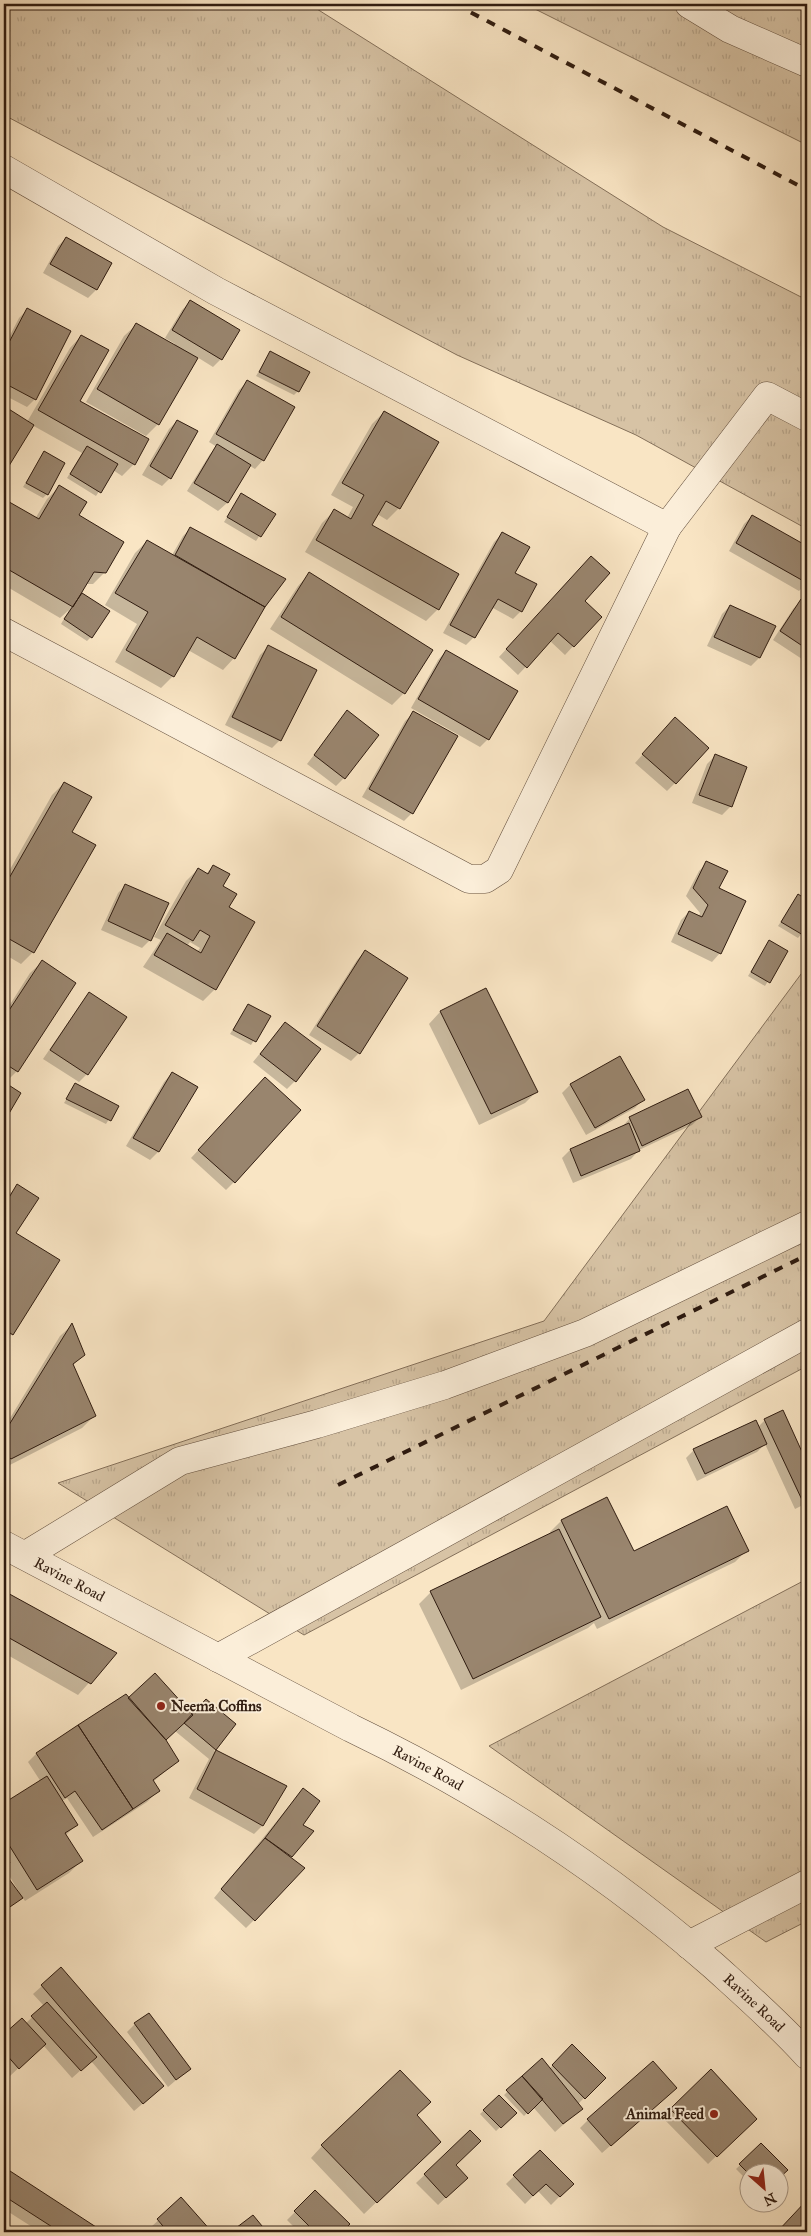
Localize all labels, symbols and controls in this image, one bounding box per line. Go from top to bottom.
street label: Ravine Road [31,1553,108,1606]
place label: Neema Coffins [171,1697,262,1715]
marker: Neema Coffins [155,1700,167,1712]
street label: Ravine Road [390,1741,467,1795]
street label: Ravine Road [719,1970,789,2036]
place label: Animal Feed [625,2105,704,2123]
marker: Animal Feed [708,2108,720,2120]
north arrow [738,2164,788,2214]
text: N [760,2189,779,2209]

